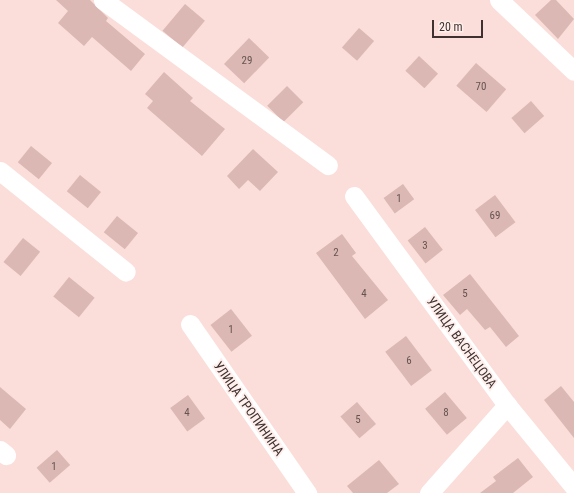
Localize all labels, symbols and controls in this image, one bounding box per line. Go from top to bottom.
scale bar [434,12,485,38]
text: 20 m [439,20,463,34]
house number: 29 [242,54,252,68]
house number: 70 [476,80,486,94]
house number: 1 [396,192,402,206]
house number: 69 [490,209,500,223]
house number: 3 [422,239,428,253]
house number: 2 [333,246,339,260]
house number: 4 [361,287,367,301]
house number: 5 [462,287,468,301]
street label: УЛИЦА ВАСНЕЦОВА [423,294,499,392]
house number: 1 [228,323,234,337]
house number: 6 [406,354,412,368]
street label: УЛИЦА ТРОПИНИНА [210,359,286,459]
house number: 4 [184,406,190,420]
house number: 8 [443,406,449,420]
house number: 5 [355,413,361,427]
house number: 1 [51,460,57,474]

